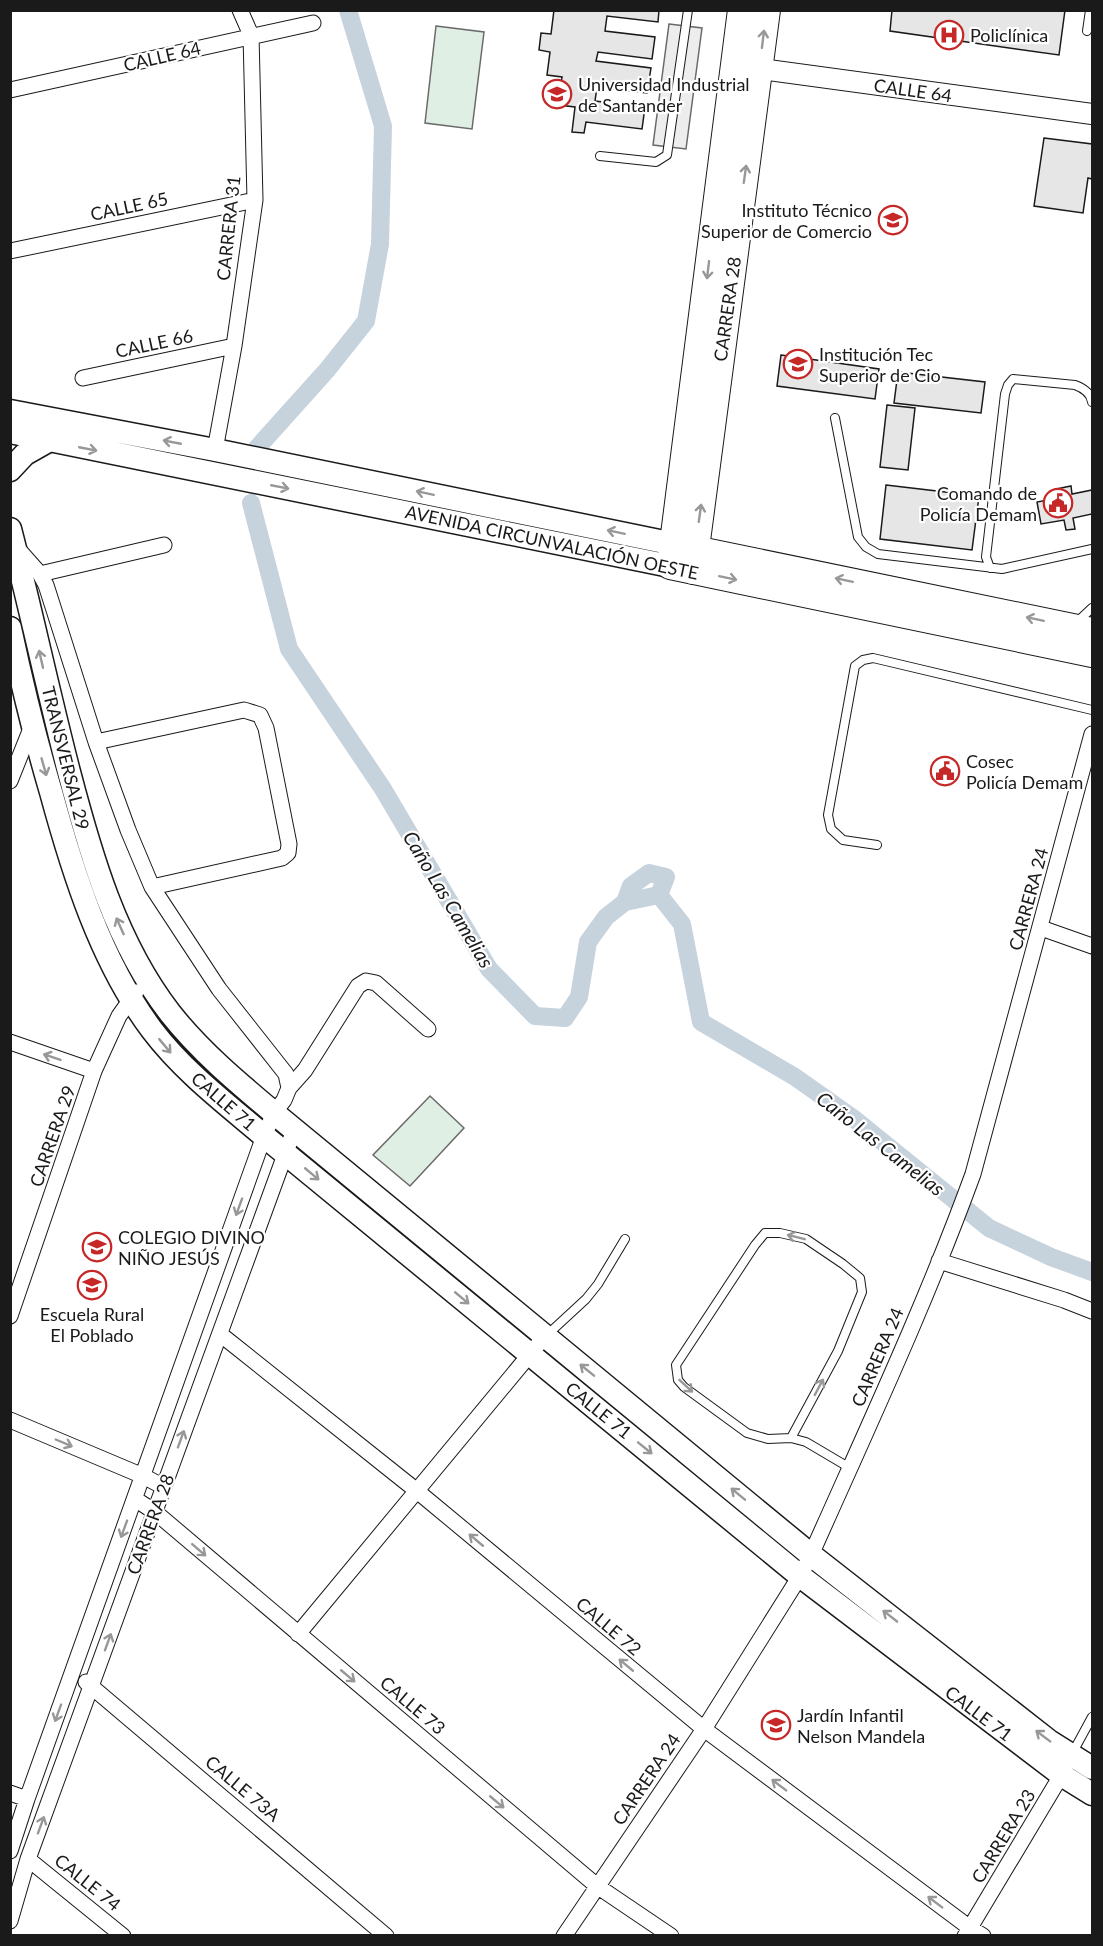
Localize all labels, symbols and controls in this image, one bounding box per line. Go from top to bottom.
hospital icon: Policlínica [933,19,965,51]
place label: Policlínica [970,24,1048,46]
one-way arrow [758,30,769,50]
street label: CALLE 64 [121,36,203,76]
place label: Universidad Industrial de Santander [578,73,750,116]
street label: CALLE 64 [873,74,953,106]
school or university icon: Universidad Industrial de Santander [541,78,573,110]
one-way arrow [740,165,751,184]
street label: CARRERA 31 [212,174,244,282]
street label: CALLE 65 [88,187,170,225]
place label: Instituto Técnico Superior de Comercio [701,199,872,242]
school or university icon: Instituto Técnico Superior de Comercio [877,204,909,236]
street label: CARRERA 28 [709,255,745,363]
one-way arrow [702,260,713,280]
street label: CALLE 66 [113,324,195,362]
place label: Institución Tec Superior de Cio [819,343,941,386]
school or university icon: Institución Tec Superior de Cio [782,348,814,380]
one-way arrow [163,436,183,447]
one-way arrow [78,444,98,455]
one-way arrow [269,482,289,493]
place label: Comando de Policía Demam [920,482,1037,525]
one-way arrow [416,487,436,498]
public building icon: Comando de Policía Demam [1042,487,1074,519]
street label: AVENIDA CIRCUNVALACIÓN OESTE [403,500,701,584]
one-way arrow [694,503,705,523]
one-way arrow [607,526,626,538]
one-way arrow [717,573,737,584]
one-way arrow [835,574,855,585]
one-way arrow [1026,613,1045,624]
one-way arrow [35,650,47,669]
street label: TRANSVERSAL 29 [38,684,94,832]
place label: Cosec Policía Demam [966,750,1083,793]
public building icon: Cosec Policía Demam [929,755,961,787]
one-way arrow [38,757,50,776]
water label: Caño Las Camelias [399,826,499,972]
street label: CARRERA 24 [1004,845,1052,953]
one-way arrow [114,918,126,936]
one-way arrow [158,1037,171,1053]
one-way arrow [44,1050,62,1061]
street label: CALLE 71 [187,1067,261,1135]
street label: CARRERA 29 [24,1083,80,1189]
water label: Caño Las Camelias [812,1086,950,1200]
one-way arrow [304,1167,320,1180]
one-way arrow [232,1197,243,1216]
place label: COLEGIO DIVINO NIÑO JESÚS [118,1226,265,1269]
one-way arrow [787,1230,806,1242]
school or university icon: COLEGIO DIVINO NIÑO JESÚS [81,1231,113,1263]
school or university icon: Escuela Rural El Poblado [76,1269,108,1301]
one-way arrow [454,1291,469,1305]
place label: Escuela Rural El Poblado [40,1303,144,1346]
street label: CARRERA 24 [846,1304,908,1410]
one-way arrow [579,1364,595,1377]
street label: CALLE 71 [562,1377,636,1443]
one-way arrow [814,1378,825,1396]
one-way arrow [678,1379,693,1393]
one-way arrow [177,1430,188,1449]
one-way arrow [55,1438,73,1449]
one-way arrow [637,1442,653,1455]
street label: CARRERA 28 [122,1471,178,1577]
one-way arrow [730,1488,746,1501]
one-way arrow [117,1520,128,1538]
one-way arrow [468,1534,484,1547]
one-way arrow [191,1543,206,1557]
street label: CALLE 72 [572,1592,646,1660]
one-way arrow [882,1610,898,1623]
one-way arrow [103,1633,114,1652]
one-way arrow [618,1658,634,1671]
one-way arrow [340,1670,356,1683]
street label: CALLE 73 [376,1671,450,1739]
street label: CALLE 71 [941,1681,1017,1745]
one-way arrow [51,1703,62,1722]
place label: Jardín Infantil Nelson Mandela [797,1704,925,1747]
school or university icon: Jardín Infantil Nelson Mandela [760,1709,792,1741]
street label: CARRERA 24 [607,1729,685,1829]
one-way arrow [1036,1730,1052,1742]
street label: CALLE 73A [201,1750,285,1826]
one-way arrow [771,1779,787,1791]
street label: CARRERA 23 [966,1785,1040,1887]
one-way arrow [489,1795,504,1809]
one-way arrow [36,1816,47,1835]
street label: CALLE 74 [51,1849,125,1915]
one-way arrow [928,1896,944,1908]

